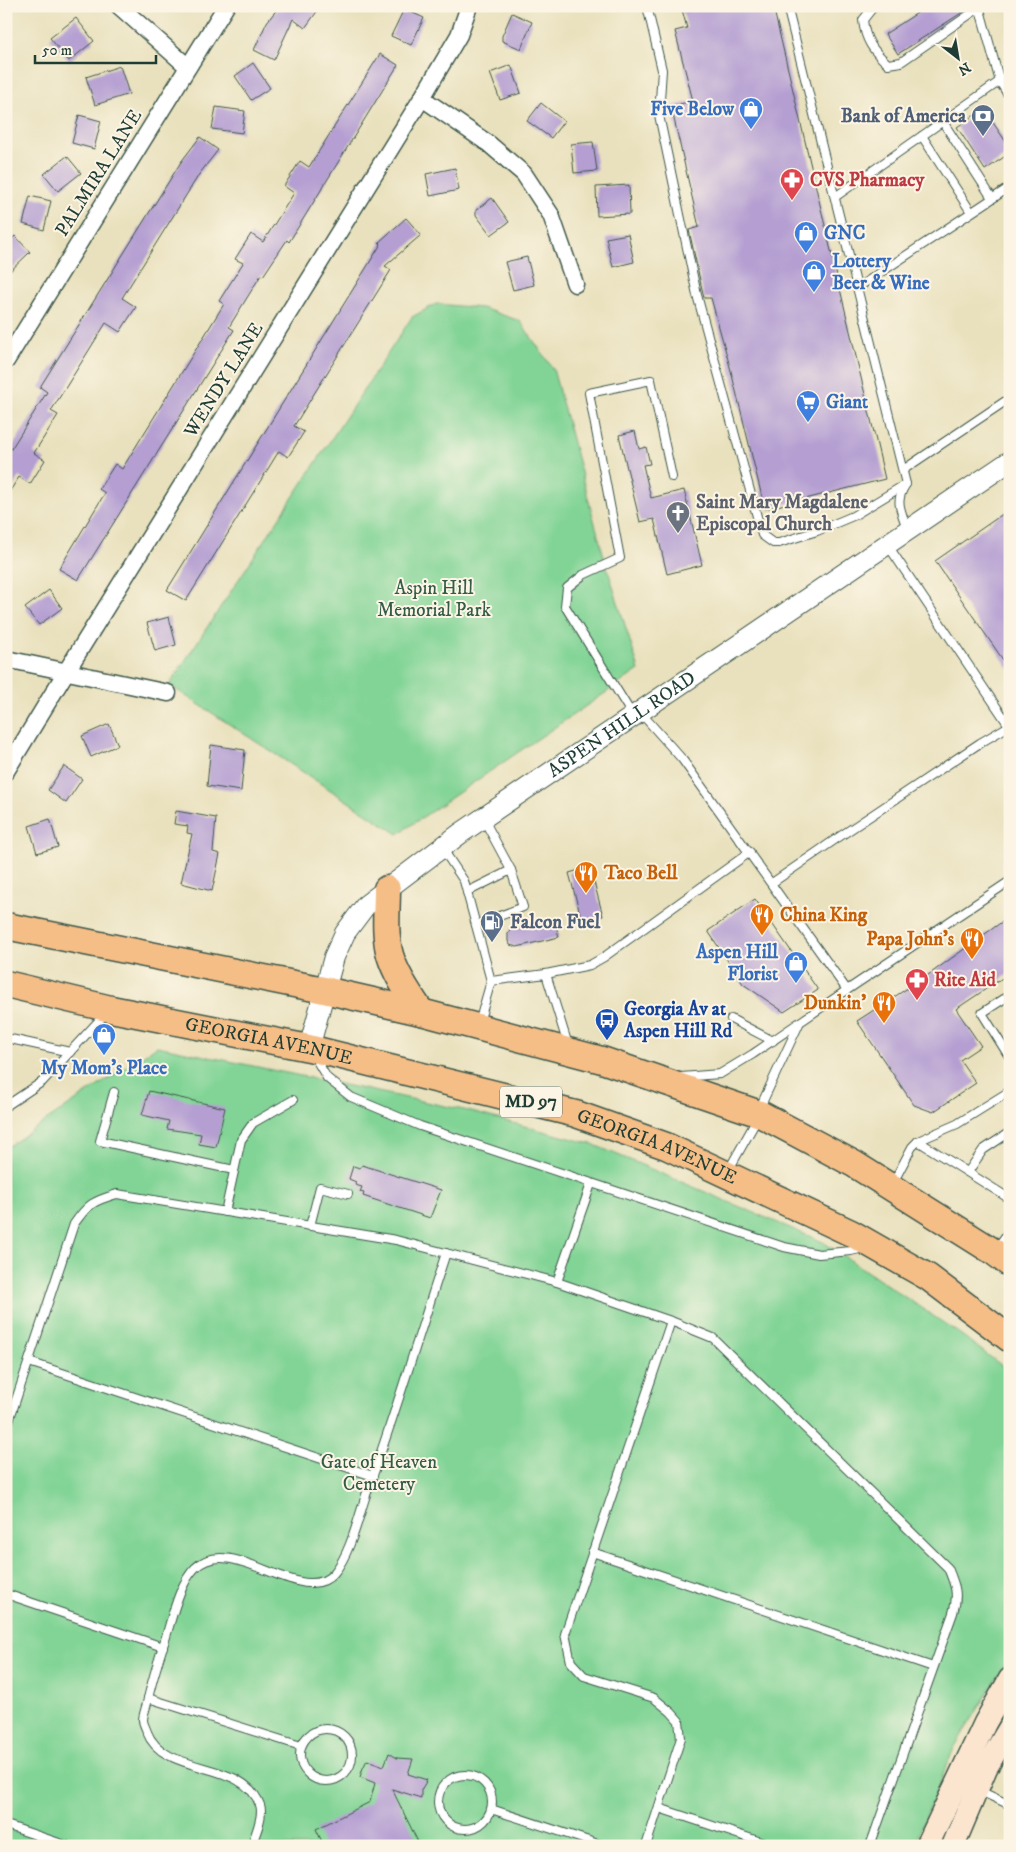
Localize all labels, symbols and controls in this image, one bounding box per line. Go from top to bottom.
scale bar [35,32,156,64]
north arrow [934,32,984,82]
text: 50 m [42,41,72,60]
text: N [954,58,974,79]
shop icon: Five Below [738,96,764,130]
place label: Five Below [650,98,735,121]
bank icon: Bank of America [970,103,996,137]
street label: PALMIRA LANE [51,105,147,241]
place label: Bank of America [841,105,967,128]
pharmacy icon: CVS Pharmacy [779,167,805,201]
place label: CVS Pharmacy [810,169,925,192]
shop icon: GNC [793,220,819,254]
place label: GNC [824,222,865,245]
place label: Lottery Beer & Wine [832,250,930,295]
shop icon: Lottery Beer & Wine [801,259,827,293]
street label: WENDY LANE [179,318,269,443]
supermarket icon: Giant [795,389,821,423]
place label: Giant [826,391,869,414]
place label: Saint Mary Magdalene Episcopal Church [696,491,868,536]
church icon: Saint Mary Magdalene Episcopal Church [665,500,691,534]
park label: Aspin Hill Memorial Park [377,577,491,622]
street label: ASPEN HILL ROAD [543,666,700,782]
restaurant icon: Taco Bell [573,860,599,894]
place label: Taco Bell [603,862,678,885]
restaurant icon: China King [749,902,775,936]
place label: China King [780,904,868,927]
fuel station icon: Falcon Fuel [479,909,505,943]
place label: Falcon Fuel [510,911,600,934]
restaurant icon: Papa John's [959,926,985,960]
place label: Papa John's [866,928,955,951]
place label: Aspen Hill Florist [695,941,779,986]
shop icon: Aspen Hill Florist [783,950,809,984]
pharmacy icon: Rite Aid [904,967,930,1001]
place label: Rite Aid [934,969,996,992]
restaurant icon: Dunkin' [871,990,897,1024]
place label: Dunkin' [804,992,866,1015]
place label: Georgia Av at Aspen Hill Rd [623,998,733,1043]
bus stop icon: Georgia Av at Aspen Hill Rd [594,1007,620,1041]
street label: GEORGIA AVENUE [183,1012,355,1070]
shop icon: My Mom's Place [91,1022,117,1056]
place label: My Mom's Place [41,1057,167,1080]
road number: MD 97 [500,1086,562,1118]
street label: GEORGIA AVENUE [574,1104,741,1189]
park label: Gate of Heaven Cemetery [321,1451,437,1496]

